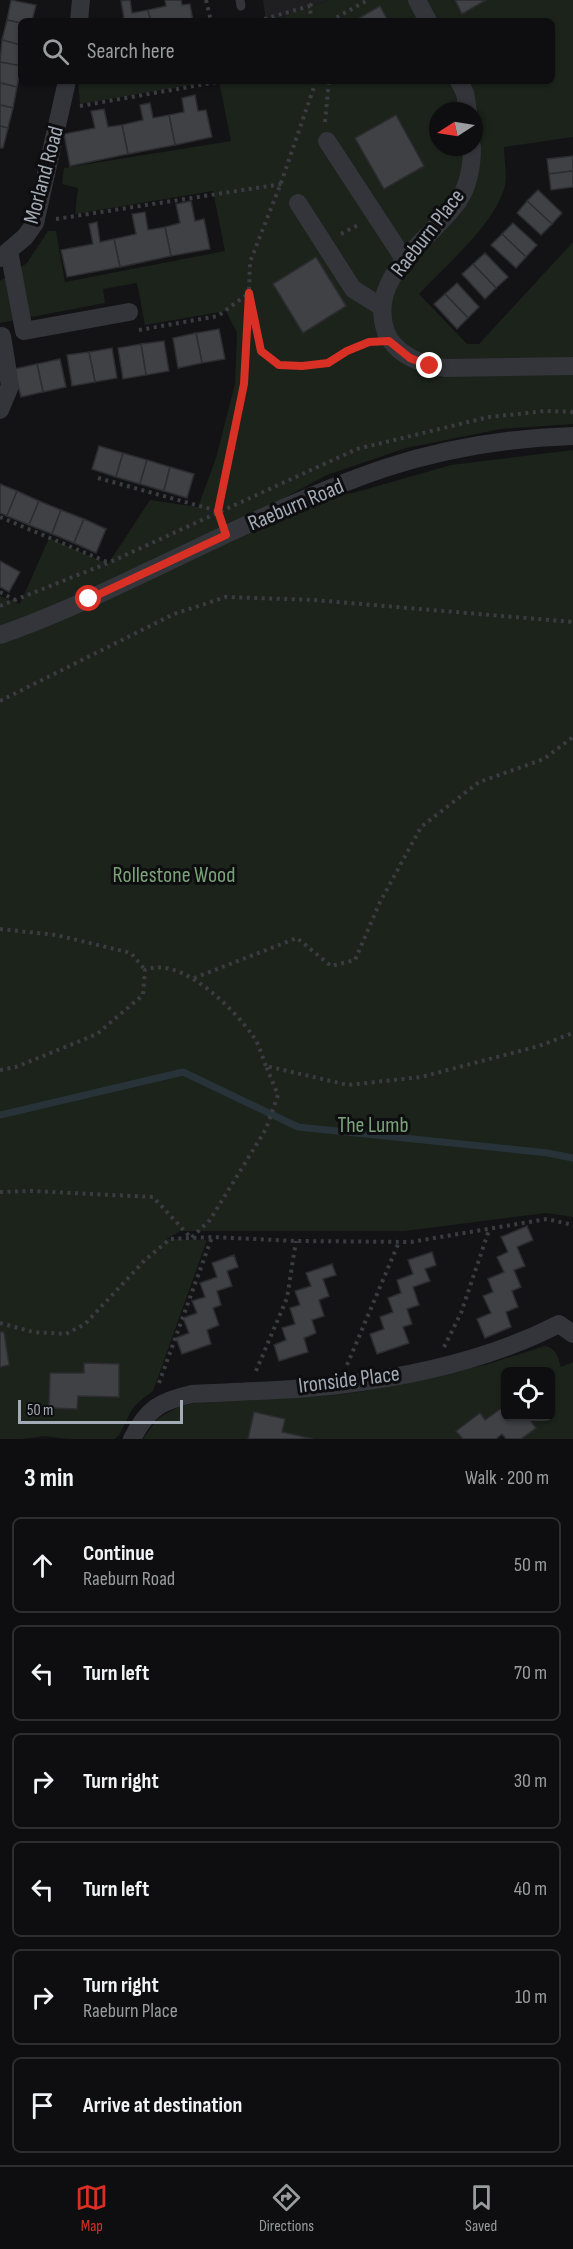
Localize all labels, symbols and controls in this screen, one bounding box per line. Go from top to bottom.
search box [18,18,555,84]
icon: search [39,35,72,68]
text: Search here [87,38,174,65]
north arrow [429,102,483,156]
street label: Morland Road [18,123,70,227]
street label: Raeburn Place [385,184,471,282]
route end [416,352,442,378]
street label: Raeburn Road [244,473,348,537]
route start [75,585,101,611]
park label: Rollestone Wood [113,862,235,889]
park label: The Lumb [337,1112,409,1139]
street label: Ironside Place [297,1360,401,1400]
map controls [501,1367,555,1421]
button: locate [501,1367,555,1421]
scale bar [18,1397,183,1424]
text: 50 m [27,1401,53,1420]
text: 3 min [24,1463,74,1494]
text: Walk · 200 m [465,1466,549,1490]
text: Continue [83,1540,154,1567]
icon: ahead [26,1549,59,1582]
text: 50 m [514,1553,547,1577]
text: Raeburn Road [83,1567,175,1591]
icon: left [26,1657,59,1690]
text: Turn left [83,1660,149,1687]
text: 70 m [514,1661,547,1685]
icon: right [26,1765,59,1798]
text: Turn right [83,1768,159,1795]
text: 30 m [514,1769,547,1793]
icon: left [26,1873,59,1906]
text: Turn left [83,1876,149,1903]
text: 40 m [514,1877,547,1901]
text: Turn right [83,1972,159,1999]
icon: right [26,1981,59,2014]
text: 10 m [515,1985,547,2009]
text: Raeburn Place [83,1999,178,2023]
icon: arrive [26,2089,59,2122]
text: Arrive at destination [83,2092,242,2119]
tab: Map [75,2181,108,2236]
tab: Directions [259,2181,314,2236]
tab: Saved [465,2181,498,2236]

